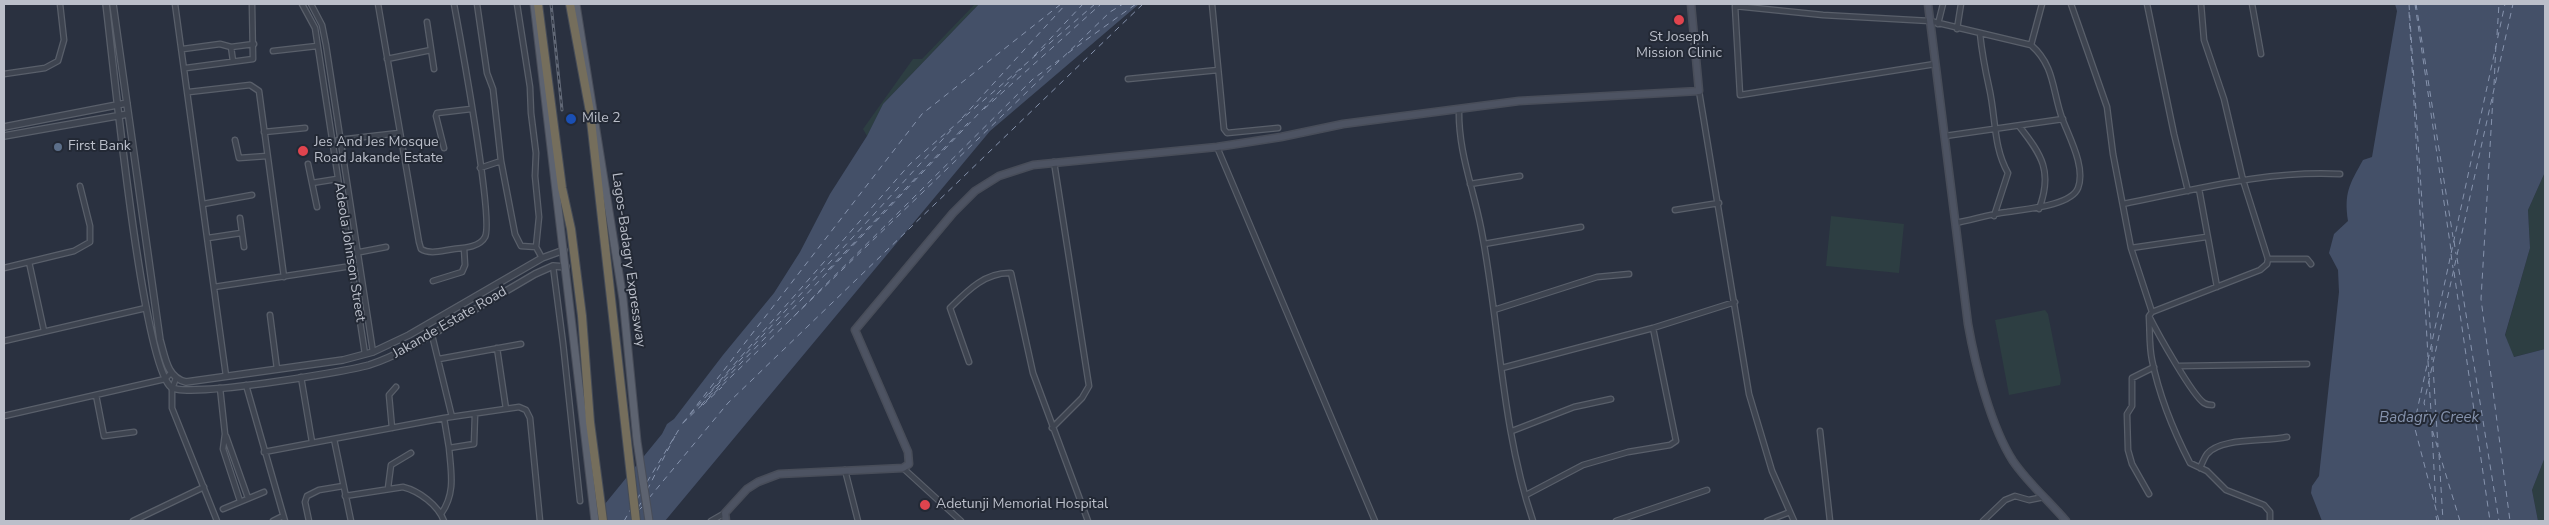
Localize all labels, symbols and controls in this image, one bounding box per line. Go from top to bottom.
marker: St Joseph Mission Clinic [1672,13,1686,27]
place label: St Joseph Mission Clinic [1636,30,1722,62]
place label: Mile 2 [582,111,621,127]
marker: Mile 2 [564,112,578,126]
place label: Jes And Jes Mosque Road Jakande Estate [314,135,443,168]
place label: First Bank [68,139,131,155]
marker: First Bank [52,141,64,153]
marker: Jes And Jes Mosque Road Jakande Estate [296,144,310,158]
street label: Lagos-Badagry Expressway [607,172,649,348]
street label: Adeola Johnson Street [330,181,368,323]
street label: Jakande Estate Road [390,283,510,363]
water label: Badagry Creek [2379,409,2479,427]
place label: Adetunji Memorial Hospital [936,497,1108,513]
marker: Adetunji Memorial Hospital [918,498,932,512]

